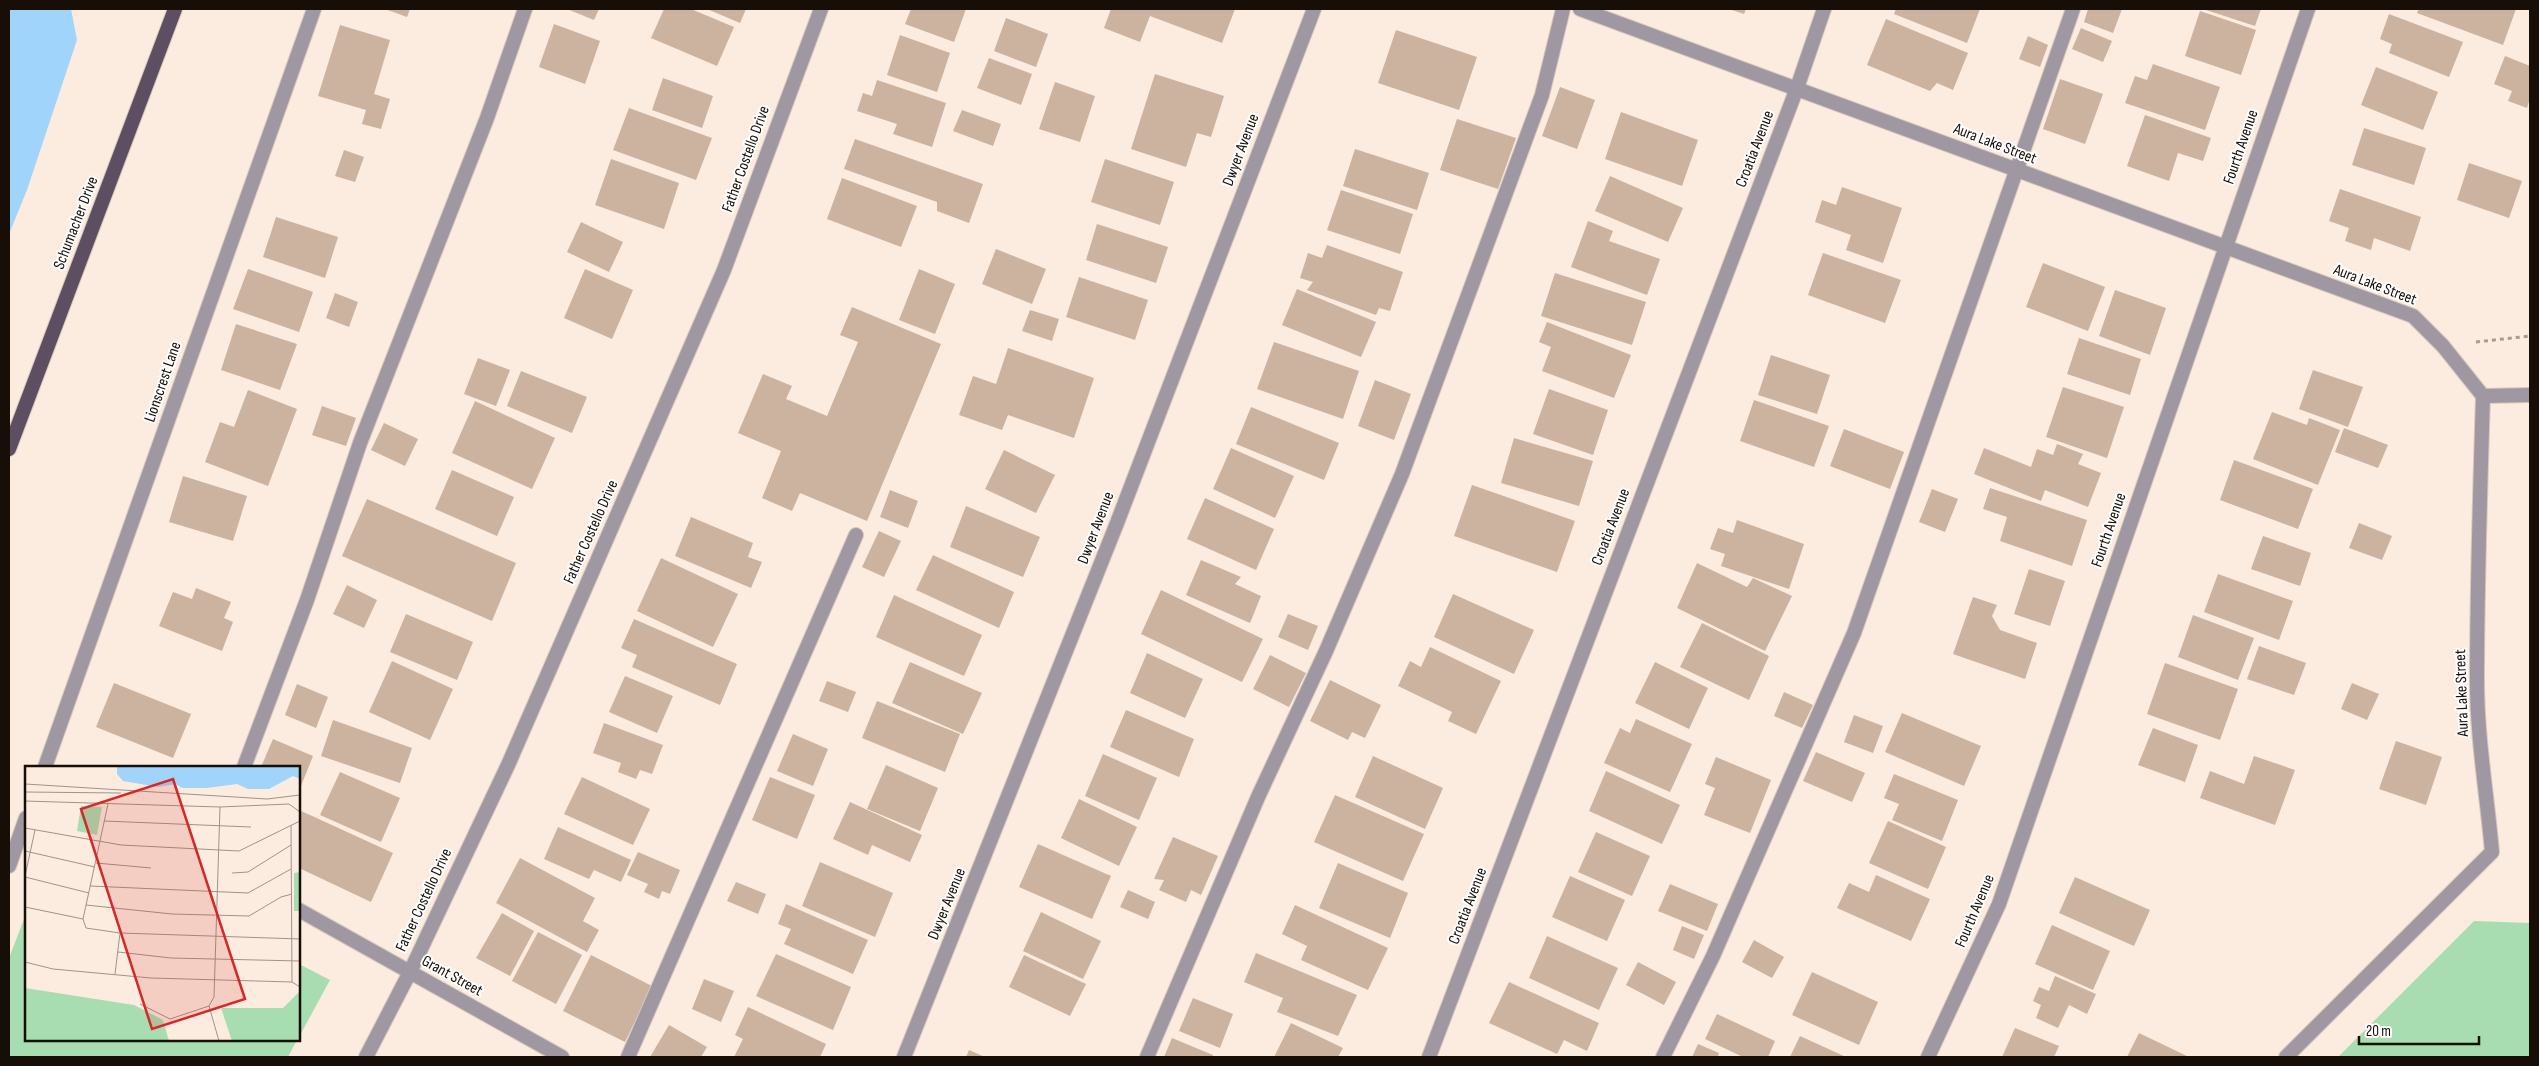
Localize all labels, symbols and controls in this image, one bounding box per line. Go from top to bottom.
street label: Father Costello Drive [718,103,774,215]
street label: Fourth Avenue [2219,107,2263,187]
street label: Croatia Avenue [1732,108,1778,190]
street label: Dwyer Avenue [1219,111,1263,189]
street label: Aura Lake Street [1950,119,2039,169]
street label: Schumacher Drive [50,174,102,272]
street label: Aura Lake Street [2330,260,2419,310]
street label: Lionscrest Lane [140,339,186,425]
street label: Father Costello Drive [560,477,622,587]
street label: Croatia Avenue [1588,486,1634,568]
street label: Dwyer Avenue [1074,489,1118,567]
street label: Fourth Avenue [2087,490,2131,570]
street label: Aura Lake Street [2451,649,2473,738]
inset map [25,766,300,1041]
street label: Father Costello Drive [392,845,456,955]
street label: Dwyer Avenue [924,865,970,943]
street label: Croatia Avenue [1445,865,1491,947]
street label: Fourth Avenue [1951,872,1999,950]
street label: Grant Street [418,952,486,1001]
scale bar [2359,1014,2479,1046]
text: 20 m [2366,1022,2391,1041]

